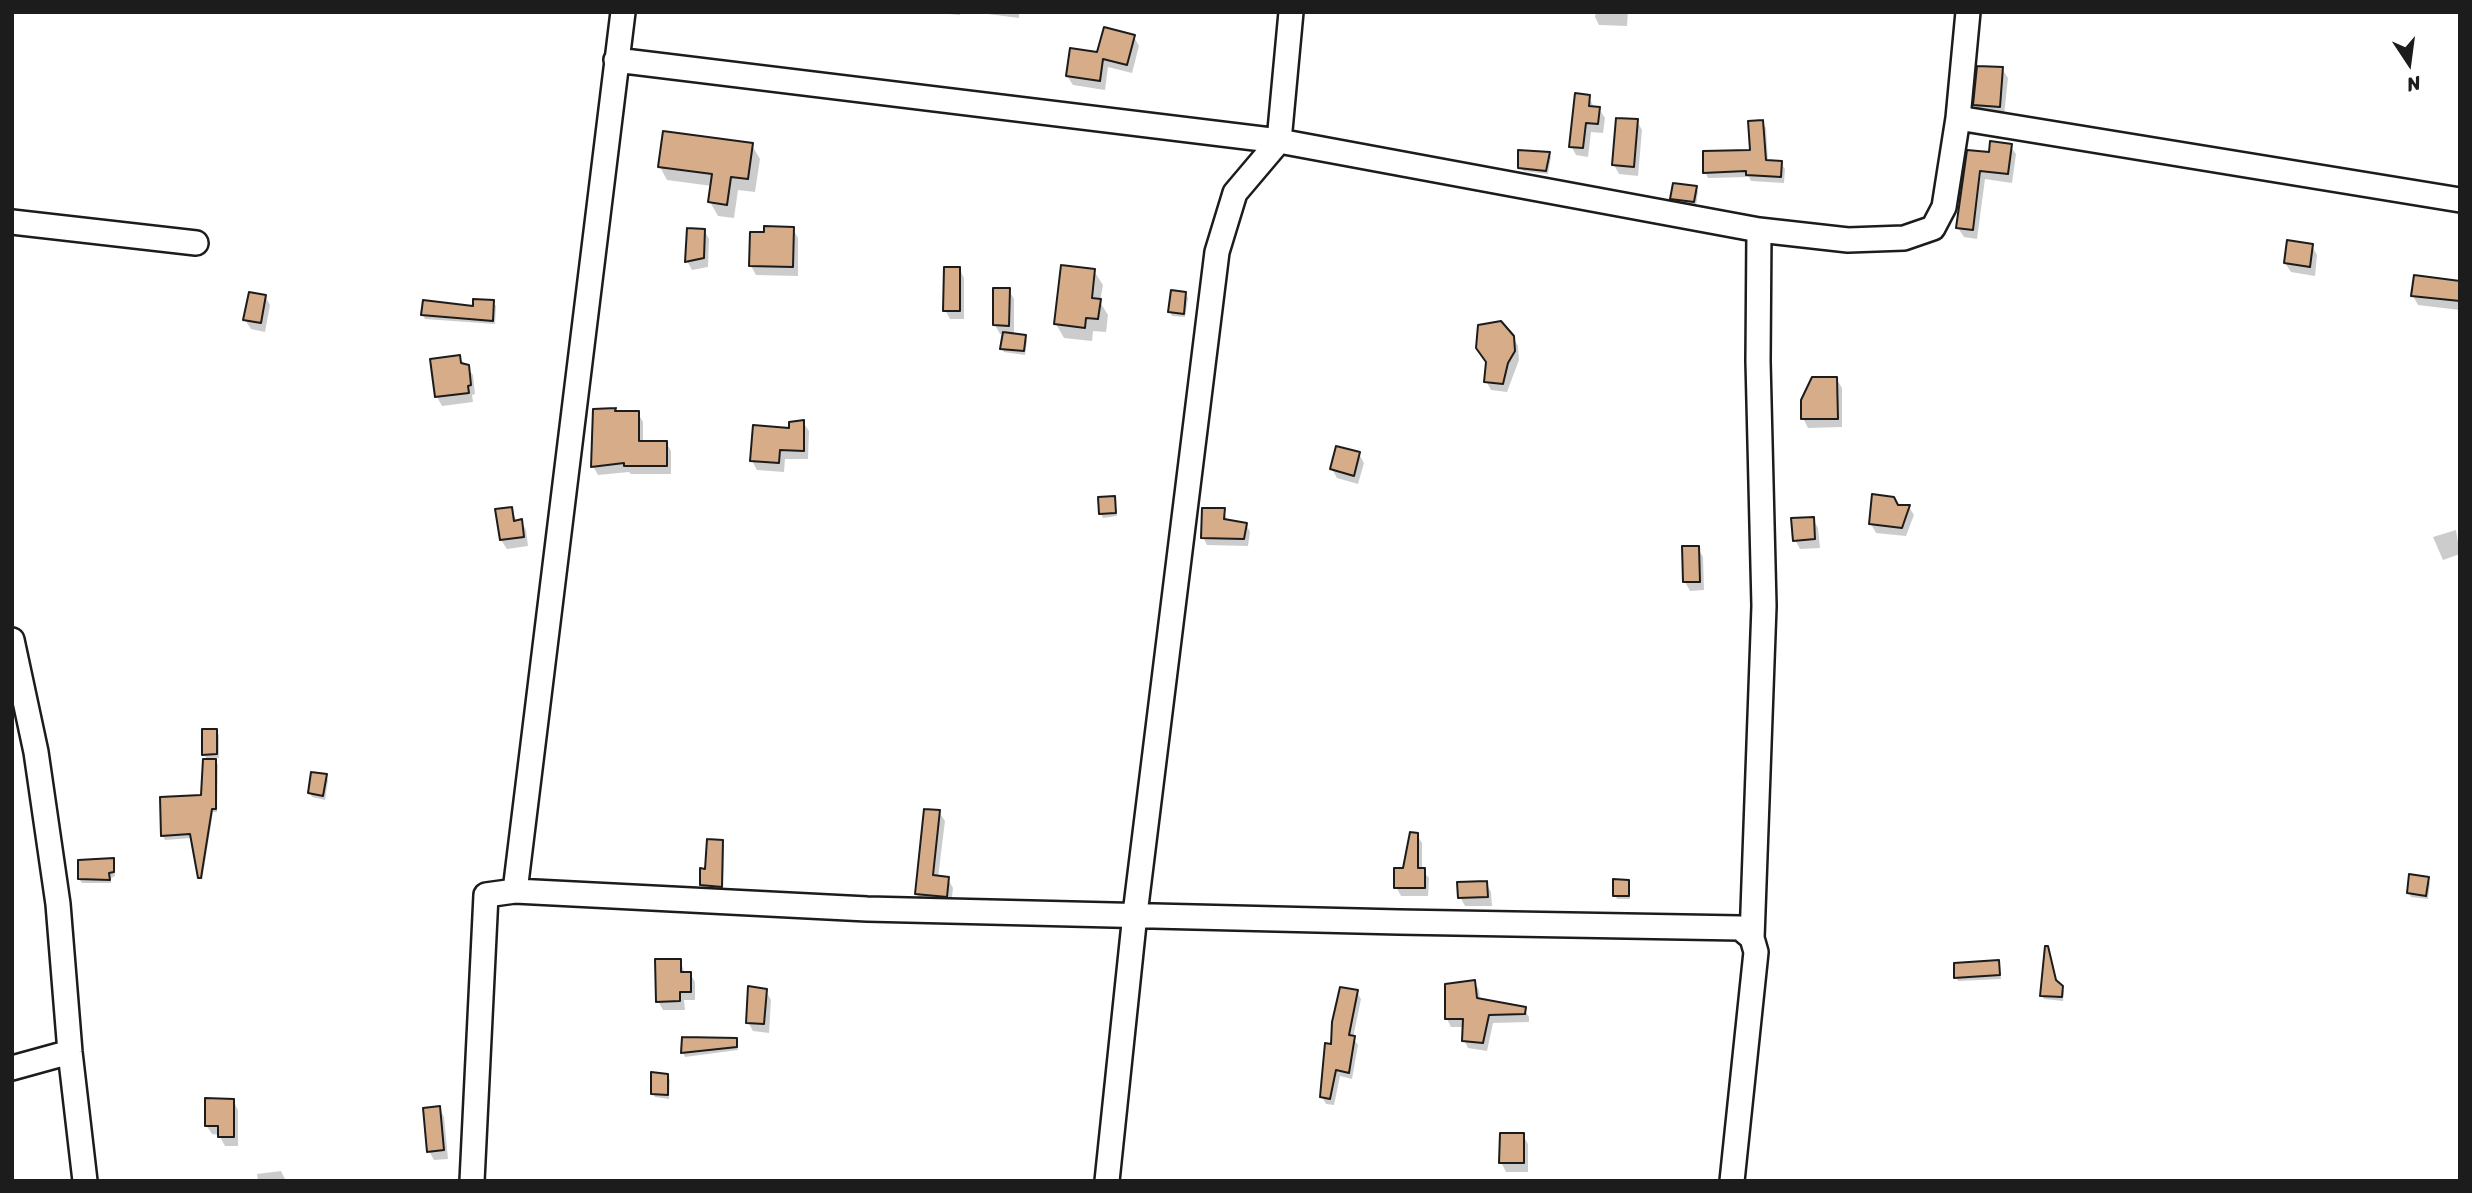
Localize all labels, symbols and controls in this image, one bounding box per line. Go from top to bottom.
north arrow [2374,28,2444,98]
text: N [2404,66,2424,102]

